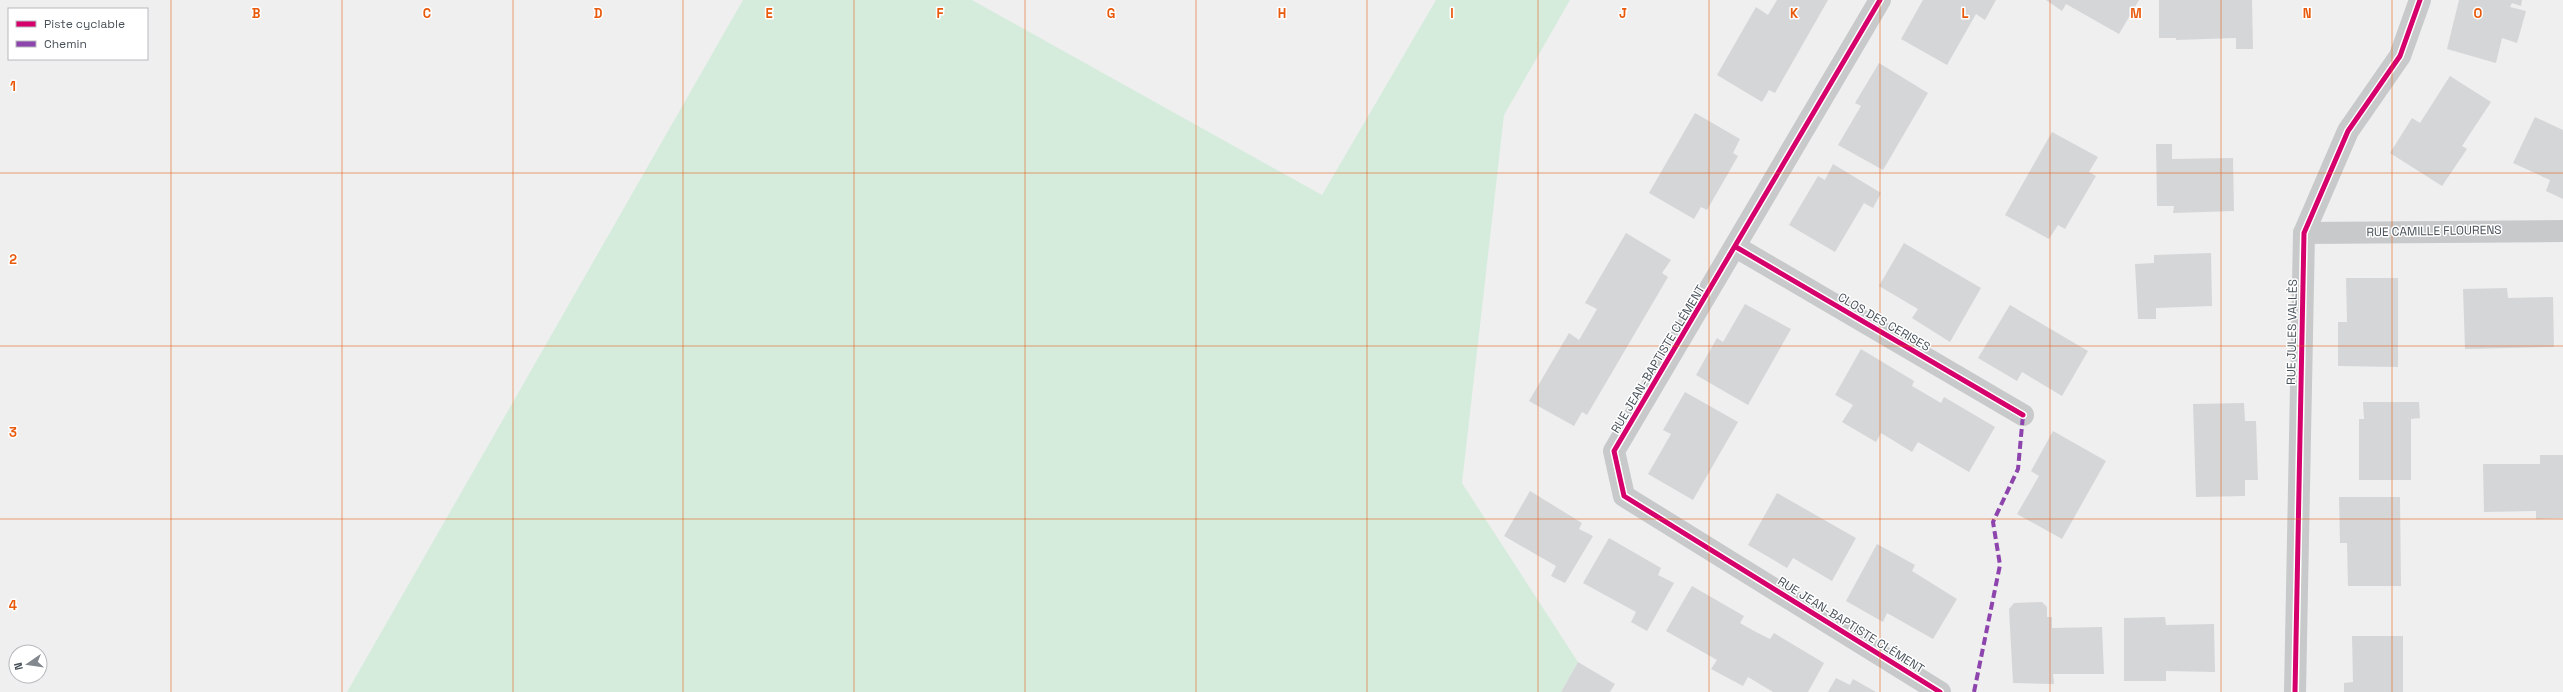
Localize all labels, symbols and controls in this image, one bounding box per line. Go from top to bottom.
text: B [252,5,261,22]
text: C [423,5,431,22]
text: D [594,5,603,22]
text: E [765,5,773,22]
text: F [937,5,944,22]
text: G [1107,5,1115,22]
text: H [1278,5,1286,22]
text: I [1450,5,1454,22]
text: J [1619,5,1627,22]
text: K [1790,5,1799,22]
text: L [1961,5,1969,22]
text: M [2130,5,2142,22]
text: N [2303,5,2311,22]
text: O [2474,5,2483,22]
legend [8,8,148,60]
text: Piste cyclable [44,16,125,32]
text: Chemin [44,36,87,52]
text: 1 [10,78,16,95]
street label: RUE CAMILLE FLOURENS [2366,222,2502,240]
text: 2 [9,251,17,268]
street label: RUE JULES VALLÈS [2283,279,2301,385]
street label: RUE JEAN-BAPTISTE CLÉMENT [1607,282,1709,436]
street label: CLOS DES CERISES [1835,289,1933,355]
text: 3 [9,424,17,441]
street label: RUE JEAN-BAPTISTE CLÉMENT [1775,573,1927,677]
text: 4 [9,597,17,614]
north arrow [8,644,48,684]
text: N [11,661,26,671]

